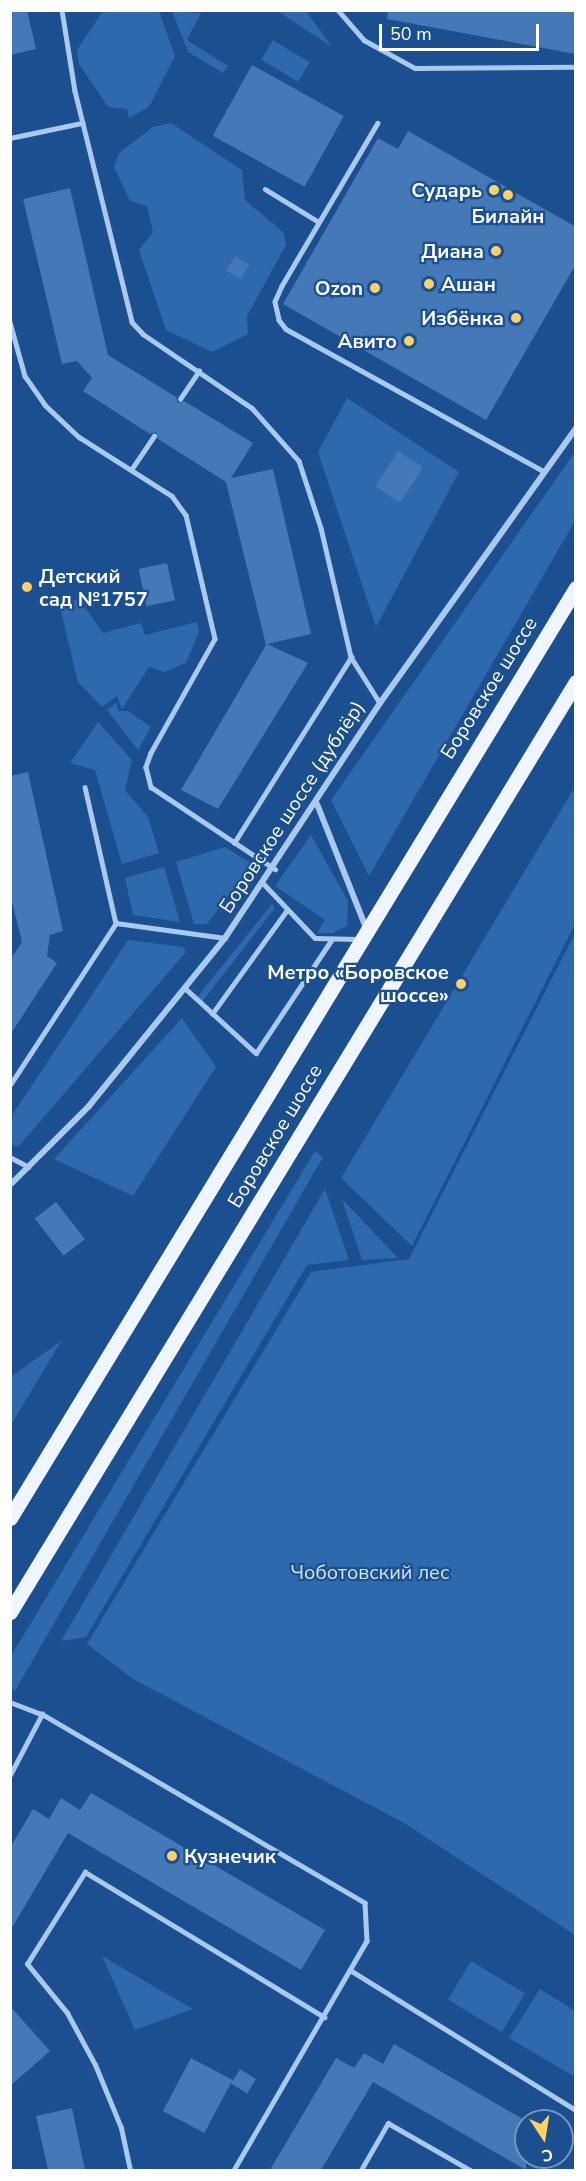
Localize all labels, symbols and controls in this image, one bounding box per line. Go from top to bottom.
scale bar [382,12,542,50]
text: 50 m [390,22,432,46]
place label: Сударь [411,178,482,202]
marker: Сударь [487,183,501,197]
marker: Билайн [501,188,515,202]
place label: Билайн [472,204,544,228]
place label: Диана [421,239,484,263]
marker: Диана [489,244,503,258]
place label: Ашан [441,272,496,296]
place label: Ozon [315,276,363,300]
marker: Ашан [422,277,436,291]
marker: Ozon [368,281,382,295]
place label: Избёнка [421,306,504,330]
marker: Избёнка [509,311,523,325]
place label: Авито [338,329,397,353]
marker: Авито [402,334,416,348]
place label: Детский сад №1757 [39,564,148,611]
marker: Детский сад №1757 [20,580,34,594]
street label: Боровское шоссе [436,613,542,763]
street label: Боровское шоссе (дублёр) [214,696,370,918]
place label: Метро «Боровское шоссе» [267,960,449,1007]
marker: Метро «Боровское шоссе» [454,977,468,991]
street label: Боровское шоссе [223,1060,327,1212]
park label: Чоботовский лес [291,1560,449,1584]
place label: Кузнечик [184,1844,276,1868]
marker: Кузнечик [165,1849,179,1863]
north arrow [514,2109,574,2169]
text: С [540,2143,555,2167]

